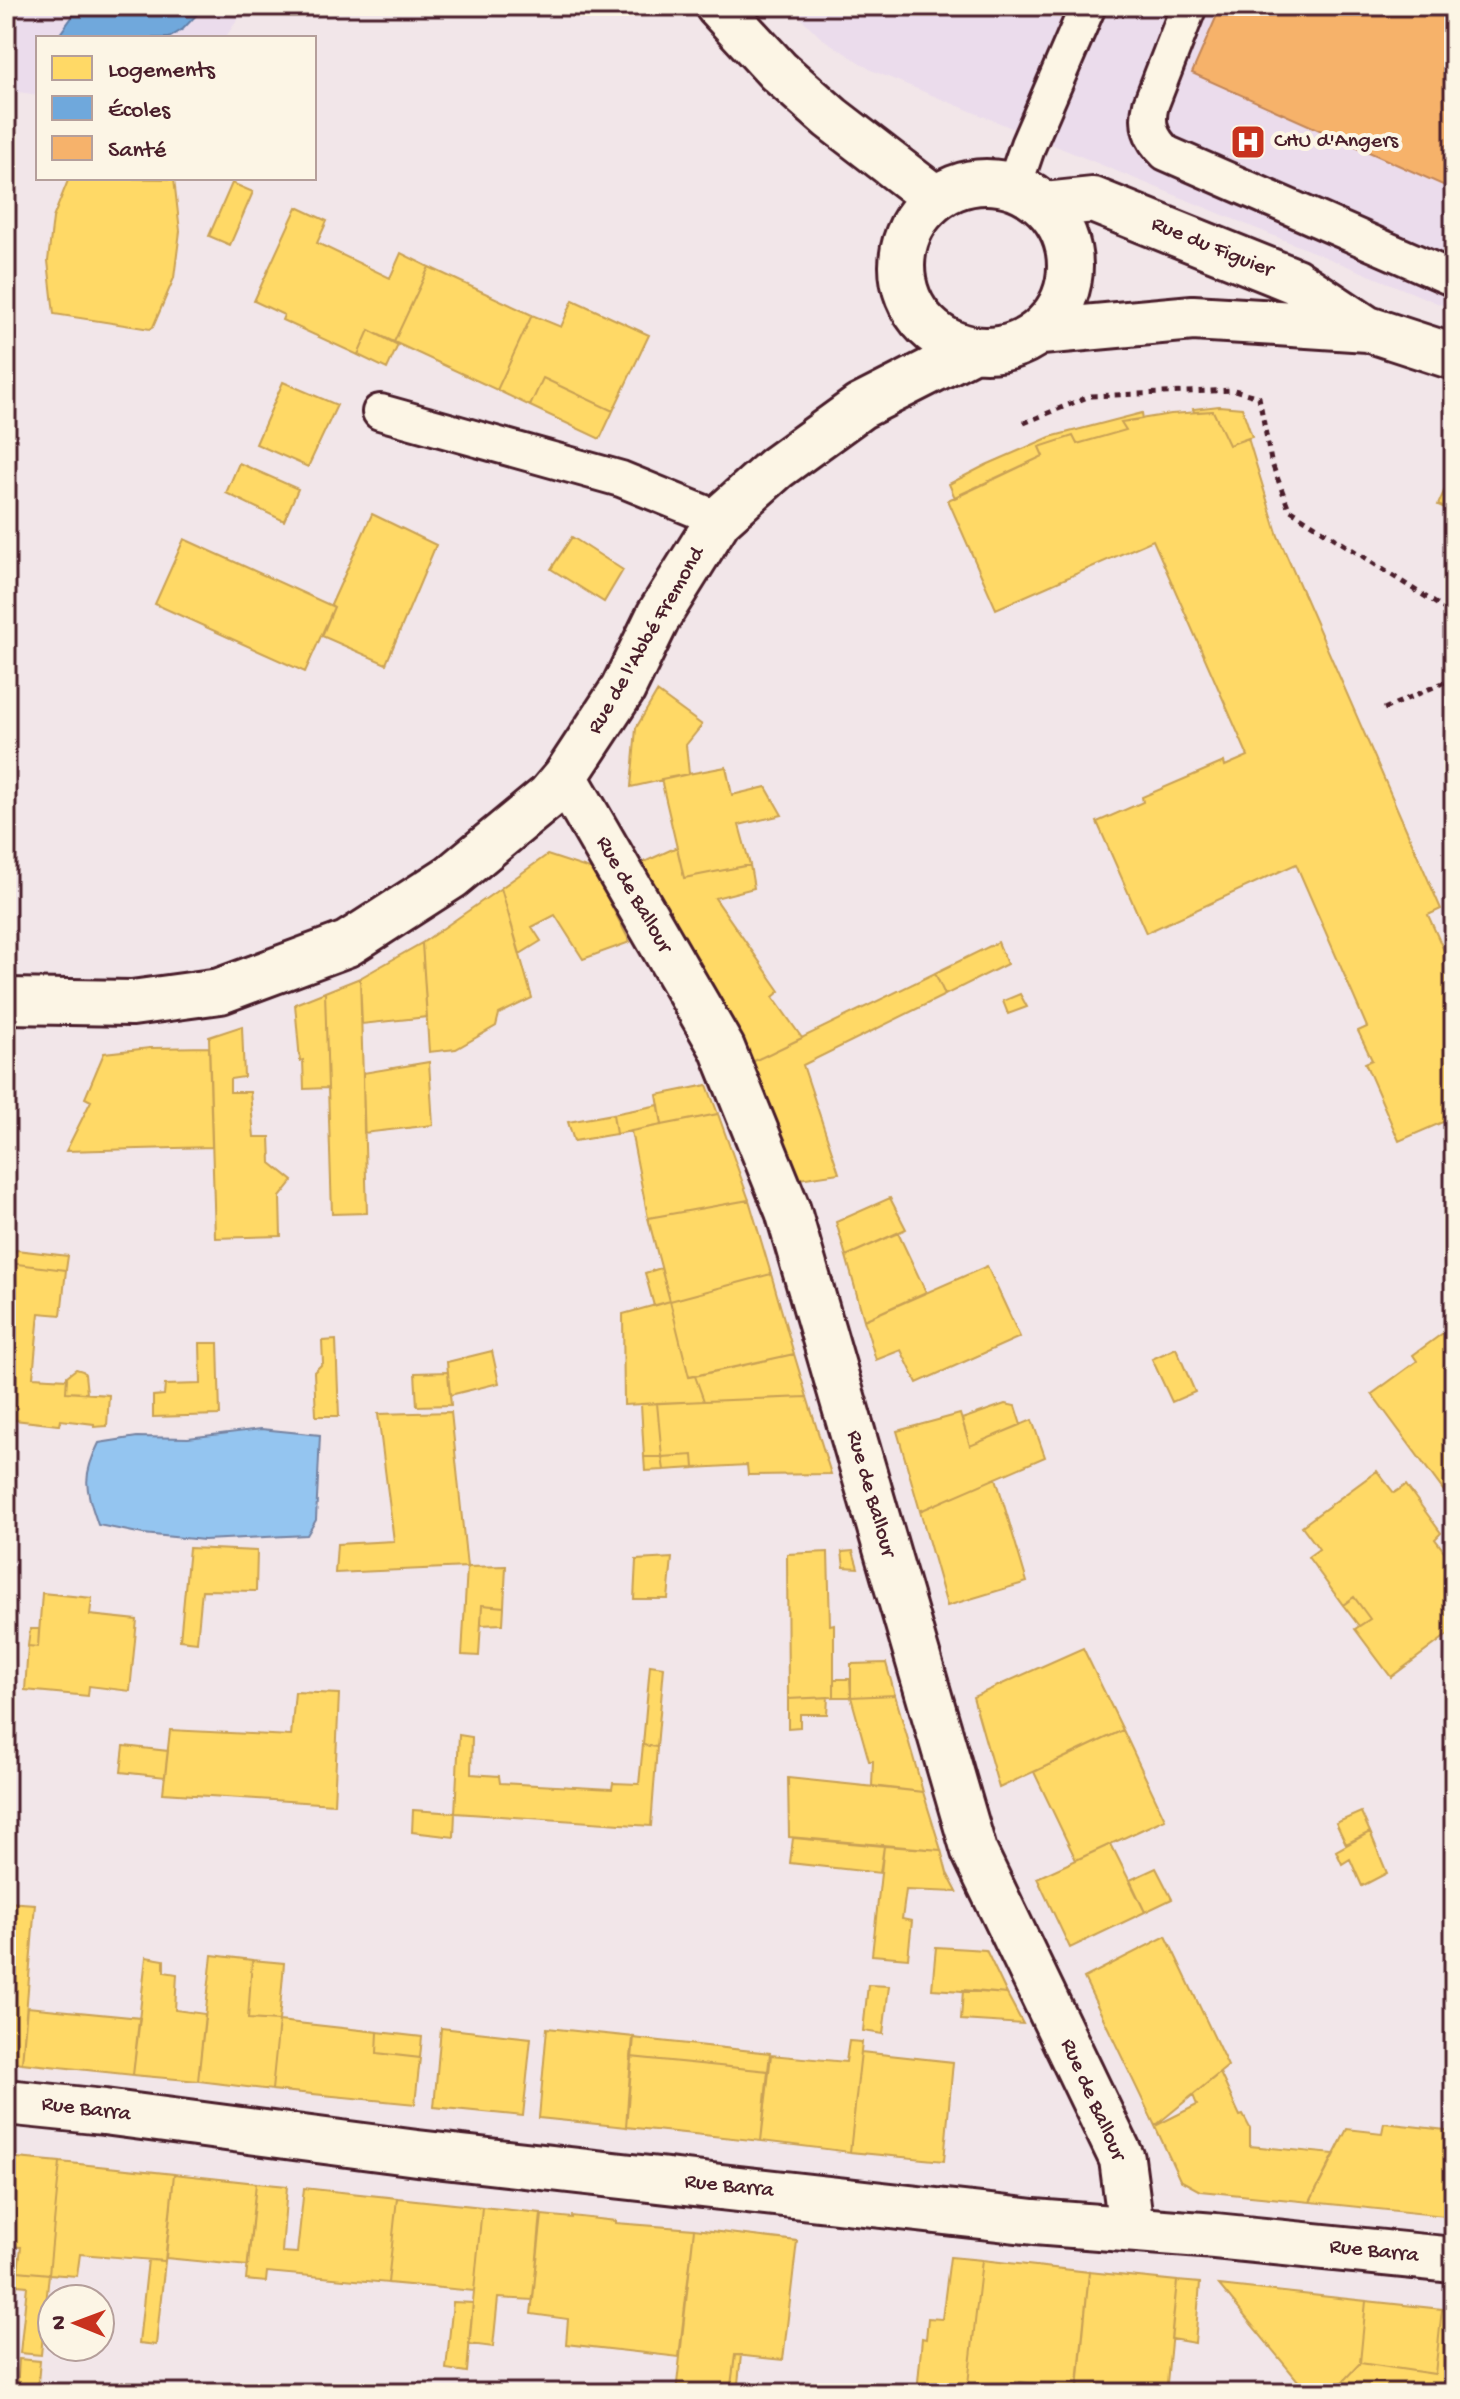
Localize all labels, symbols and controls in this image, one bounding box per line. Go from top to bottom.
legend [36,36,316,180]
text: Logements [108,57,216,86]
text: Écoles [108,97,171,126]
hospital icon: CHU d'Angers [1229,123,1267,161]
place label: CHU d'Angers [1274,129,1399,155]
text: Santé [108,137,167,166]
street label: Rue du Figuier [1147,212,1279,285]
street label: Rue de l'Abbé Fremond [583,541,712,739]
street label: Rue de Ballour [589,832,678,960]
street label: Rue de Ballour [840,1428,901,1562]
street label: Rue de Ballour [1054,2035,1131,2167]
street label: Rue Barra [40,2092,133,2128]
street label: Rue Barra [683,2169,776,2205]
street label: Rue Barra [1328,2234,1421,2270]
north arrow [36,2283,116,2363]
text: N [47,2315,73,2330]

